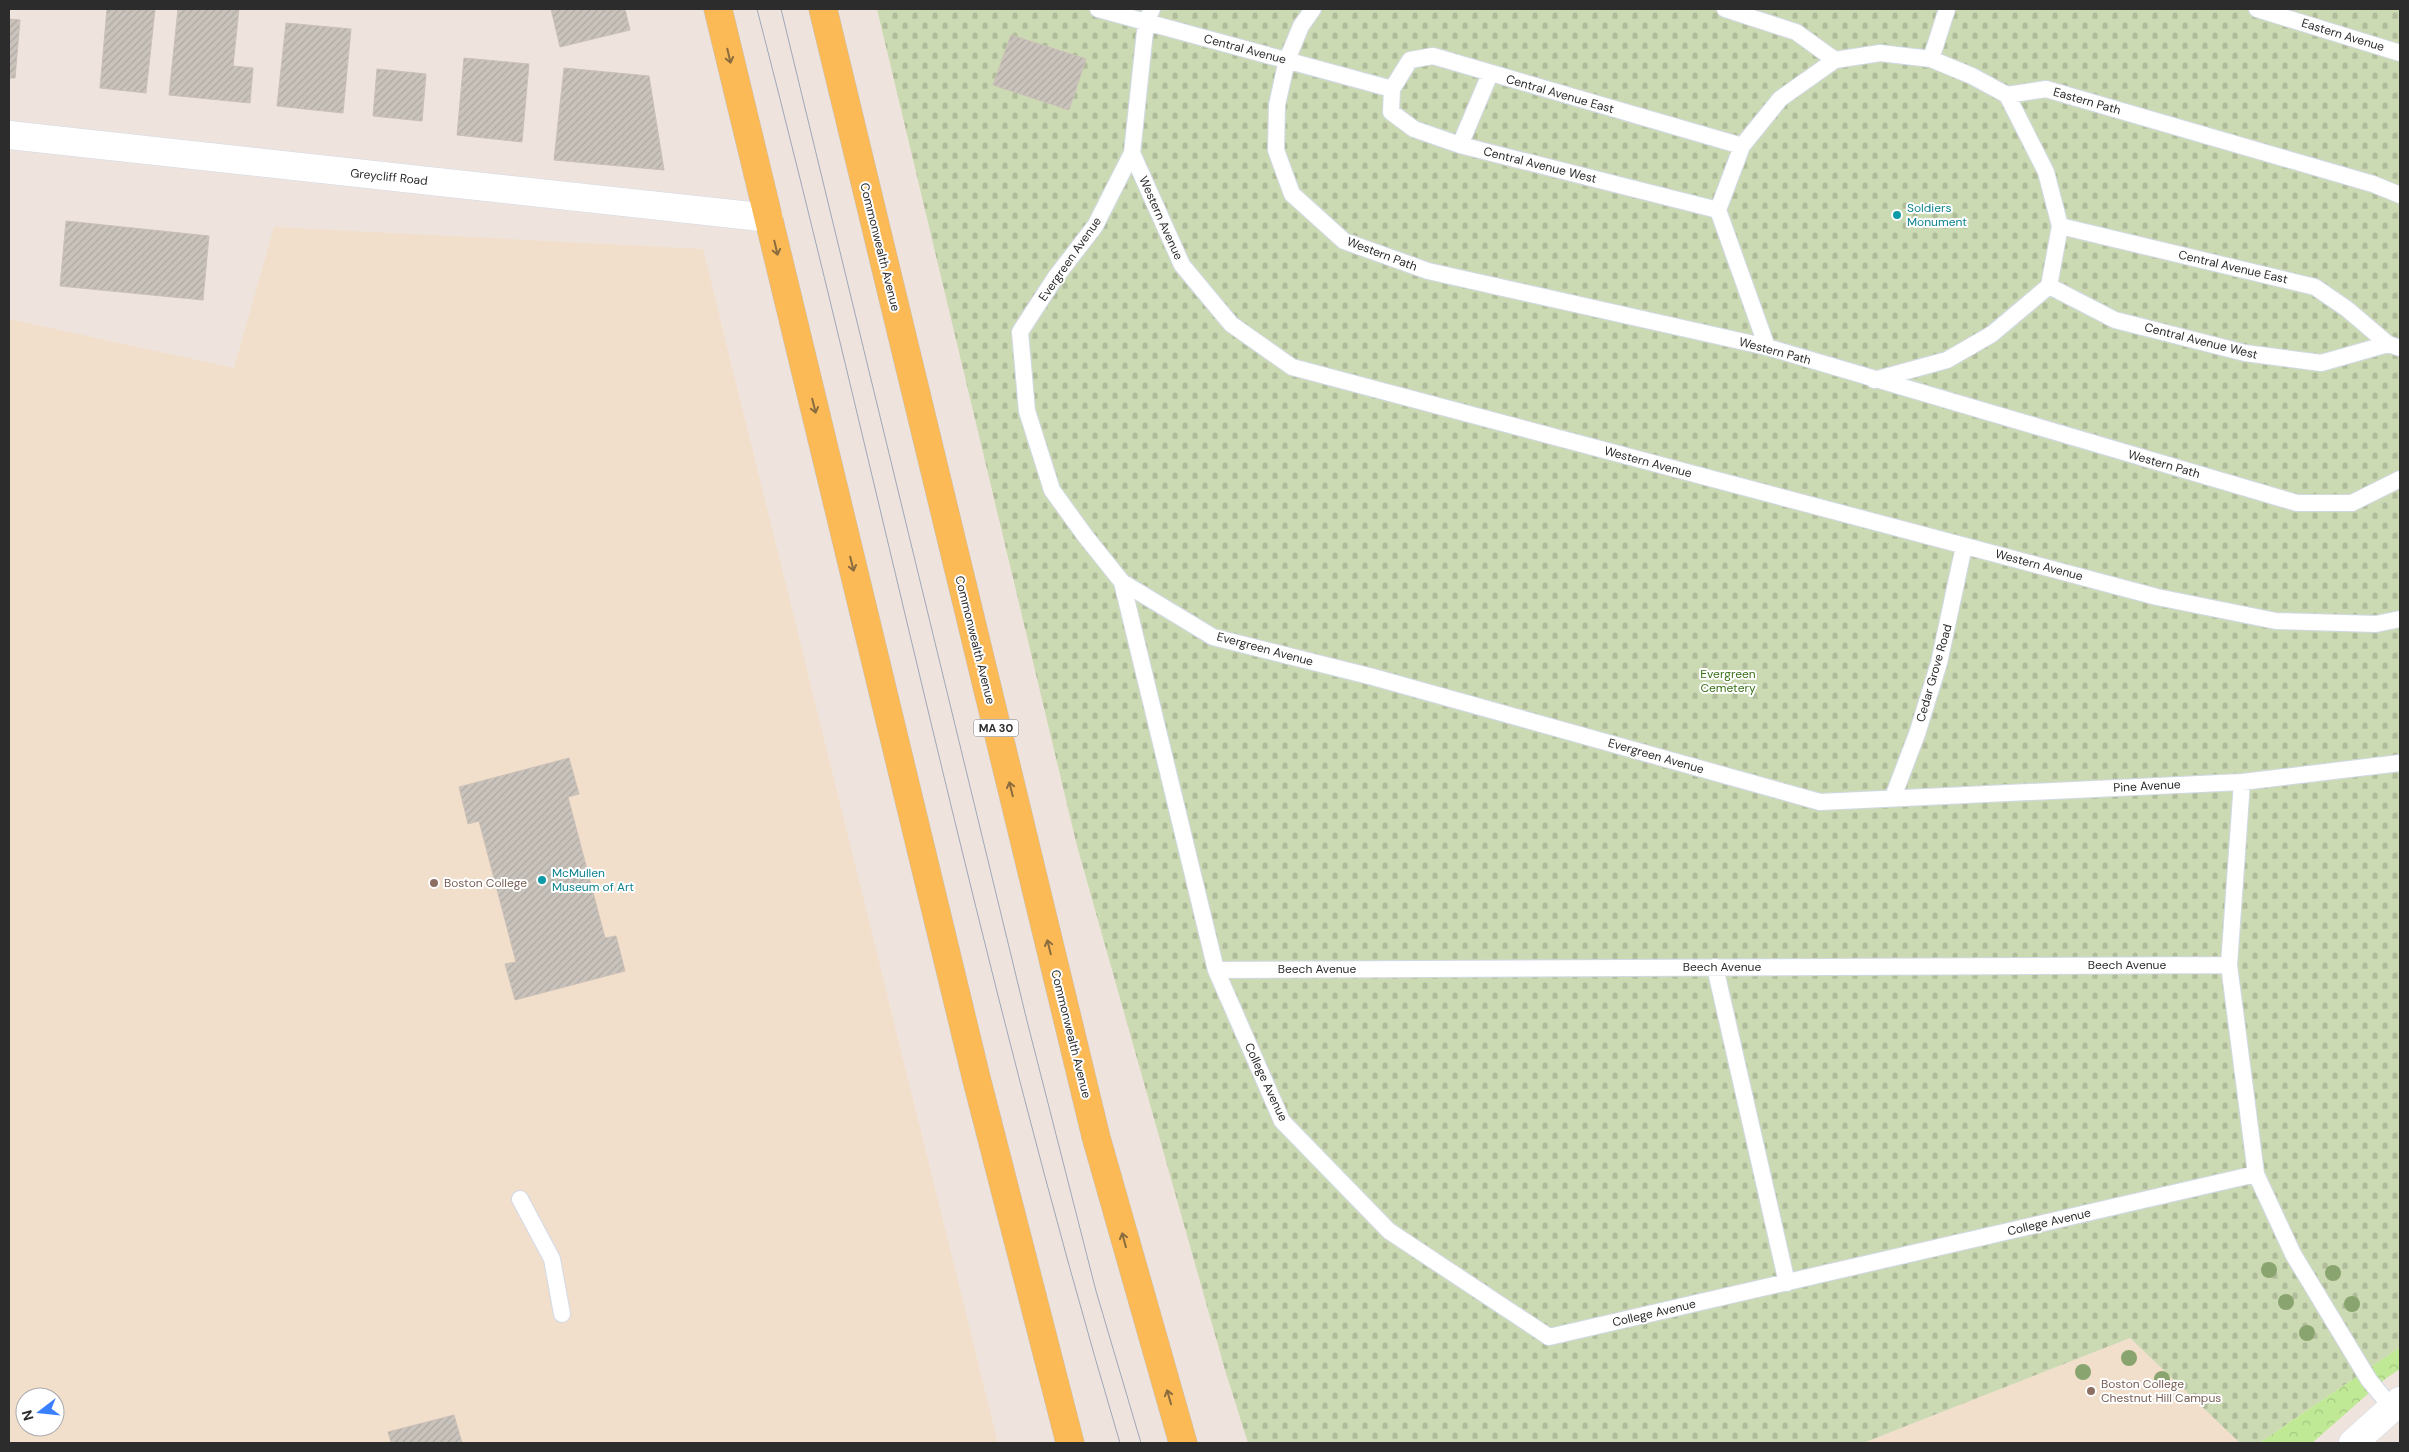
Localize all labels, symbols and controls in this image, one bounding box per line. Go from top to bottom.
street label: Eastern Avenue [2300,15,2386,55]
street label: Central Avenue [1202,30,1288,68]
one-way arrow [725,48,734,64]
street label: Central Avenue East [1504,71,1616,117]
street label: Eastern Path [2051,84,2123,118]
street label: Central Avenue West [1482,143,1599,187]
street label: Greycliff Road [350,165,428,189]
street label: Western Avenue [1135,174,1187,263]
street label: Commonwealth Avenue [856,181,904,313]
place label: Soldiers Monument [1907,200,1967,230]
marker: Soldiers Monument [1891,209,1903,221]
street label: Evergreen Avenue [1035,214,1105,304]
street label: Western Path [1345,233,1420,275]
one-way arrow [772,240,781,256]
street label: Central Avenue East [2177,247,2289,287]
street label: Central Avenue West [2143,319,2260,363]
street label: Western Path [1737,334,1813,368]
one-way arrow [810,398,819,414]
street label: Western Avenue [1602,443,1694,481]
street label: Western Path [2126,446,2202,482]
street label: Western Avenue [1993,546,2085,584]
one-way arrow [848,556,857,572]
street label: Commonwealth Avenue [951,574,999,706]
street label: Cedar Grove Road [1912,622,1956,724]
street label: Evergreen Avenue [1215,628,1315,670]
park label: Evergreen Cemetery [1700,666,1756,696]
road number: MA 30 [974,720,1018,736]
street label: Evergreen Avenue [1606,735,1706,777]
street label: Pine Avenue [2113,776,2181,796]
one-way arrow [1006,782,1015,798]
place label: McMullen Museum of Art [552,865,634,895]
marker: McMullen Museum of Art [536,874,548,886]
place label: Boston College [444,875,527,891]
marker: Boston College [428,877,440,889]
one-way arrow [1044,940,1054,956]
street label: Beech Avenue [2088,957,2166,973]
street label: Beech Avenue [1683,959,1761,975]
street label: Beech Avenue [1278,961,1356,977]
street label: Commonwealth Avenue [1047,968,1095,1100]
street label: College Avenue [1241,1040,1291,1124]
street label: College Avenue [2006,1205,2092,1239]
one-way arrow [1119,1233,1128,1249]
street label: College Avenue [1611,1296,1697,1330]
place label: Boston College Chestnut Hill Campus [2101,1376,2221,1406]
marker: Boston College Chestnut Hill Campus [2085,1385,2097,1397]
north arrow [15,1387,65,1437]
one-way arrow [1163,1389,1173,1405]
text: N [17,1408,38,1423]

